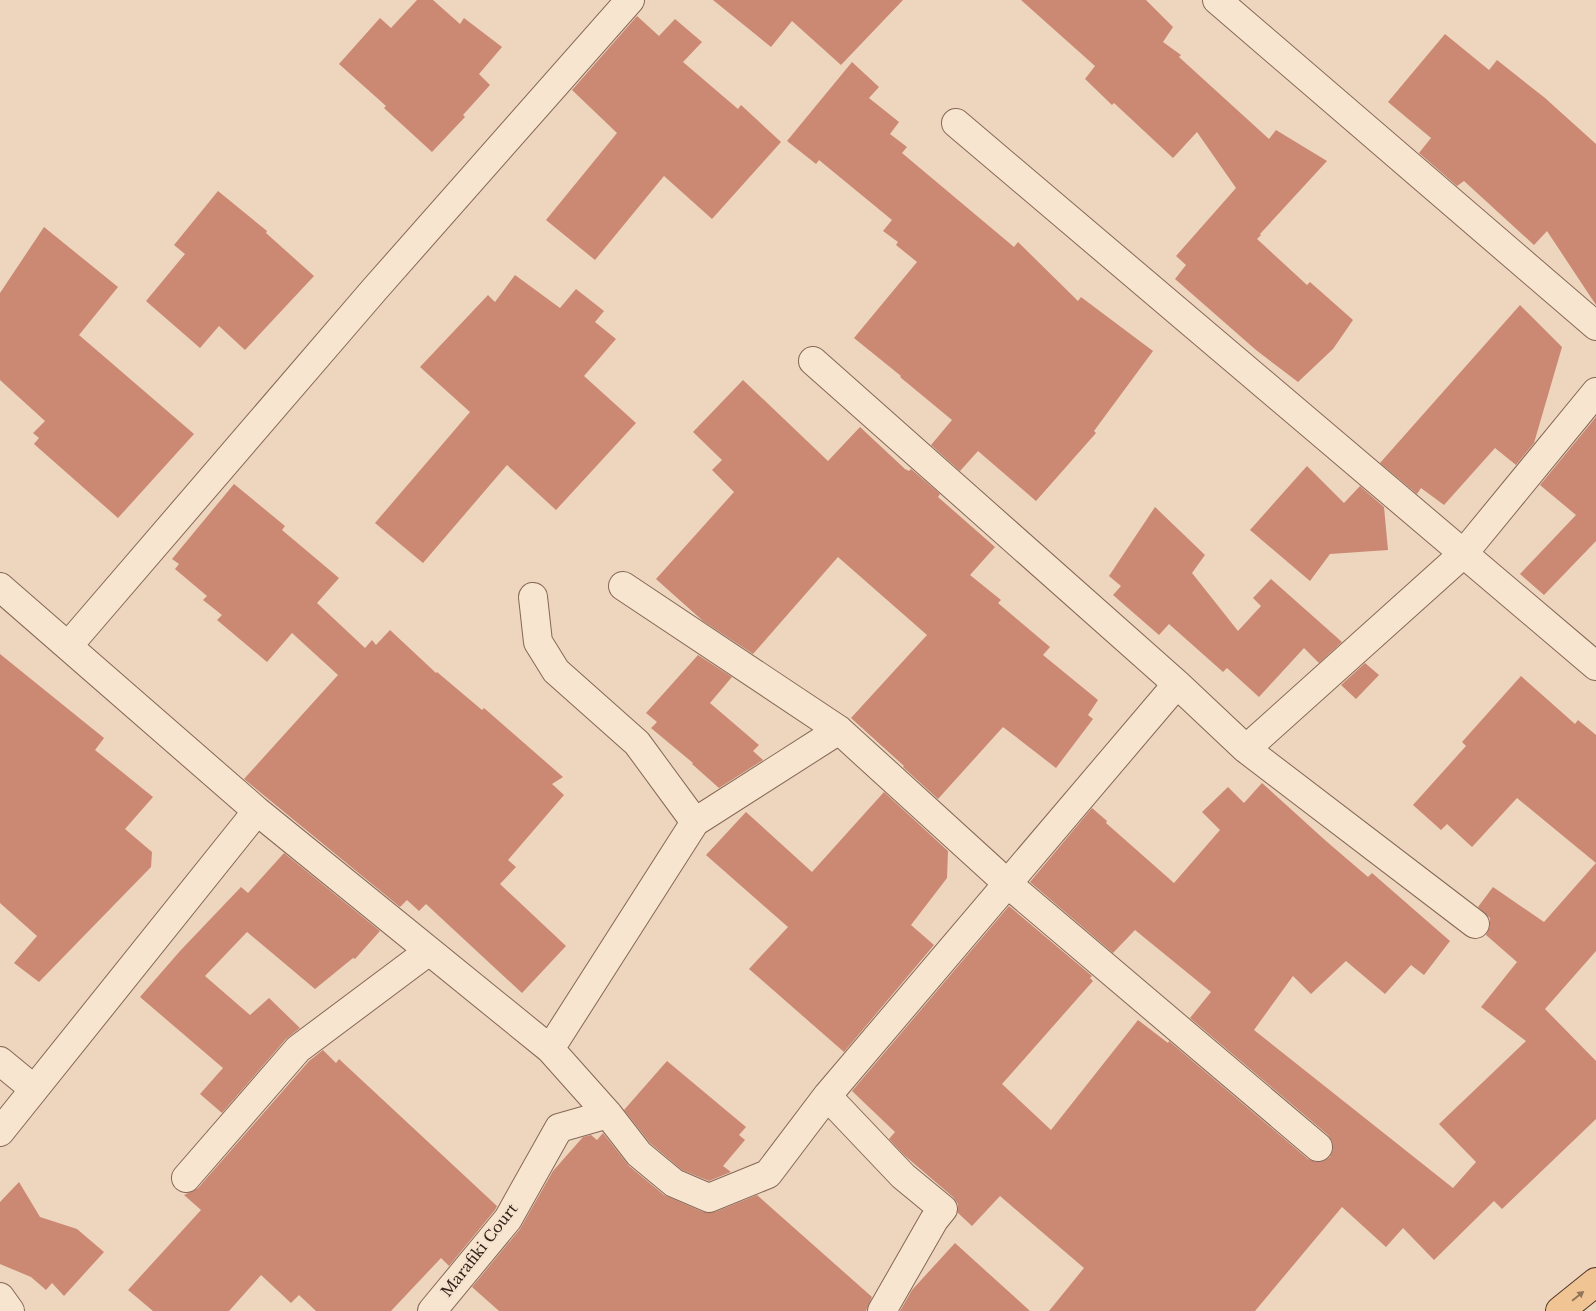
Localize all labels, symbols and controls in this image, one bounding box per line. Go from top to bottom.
street label: Marafiki Court [437,1199,522,1300]
one-way arrow [1571,1291,1584,1302]

